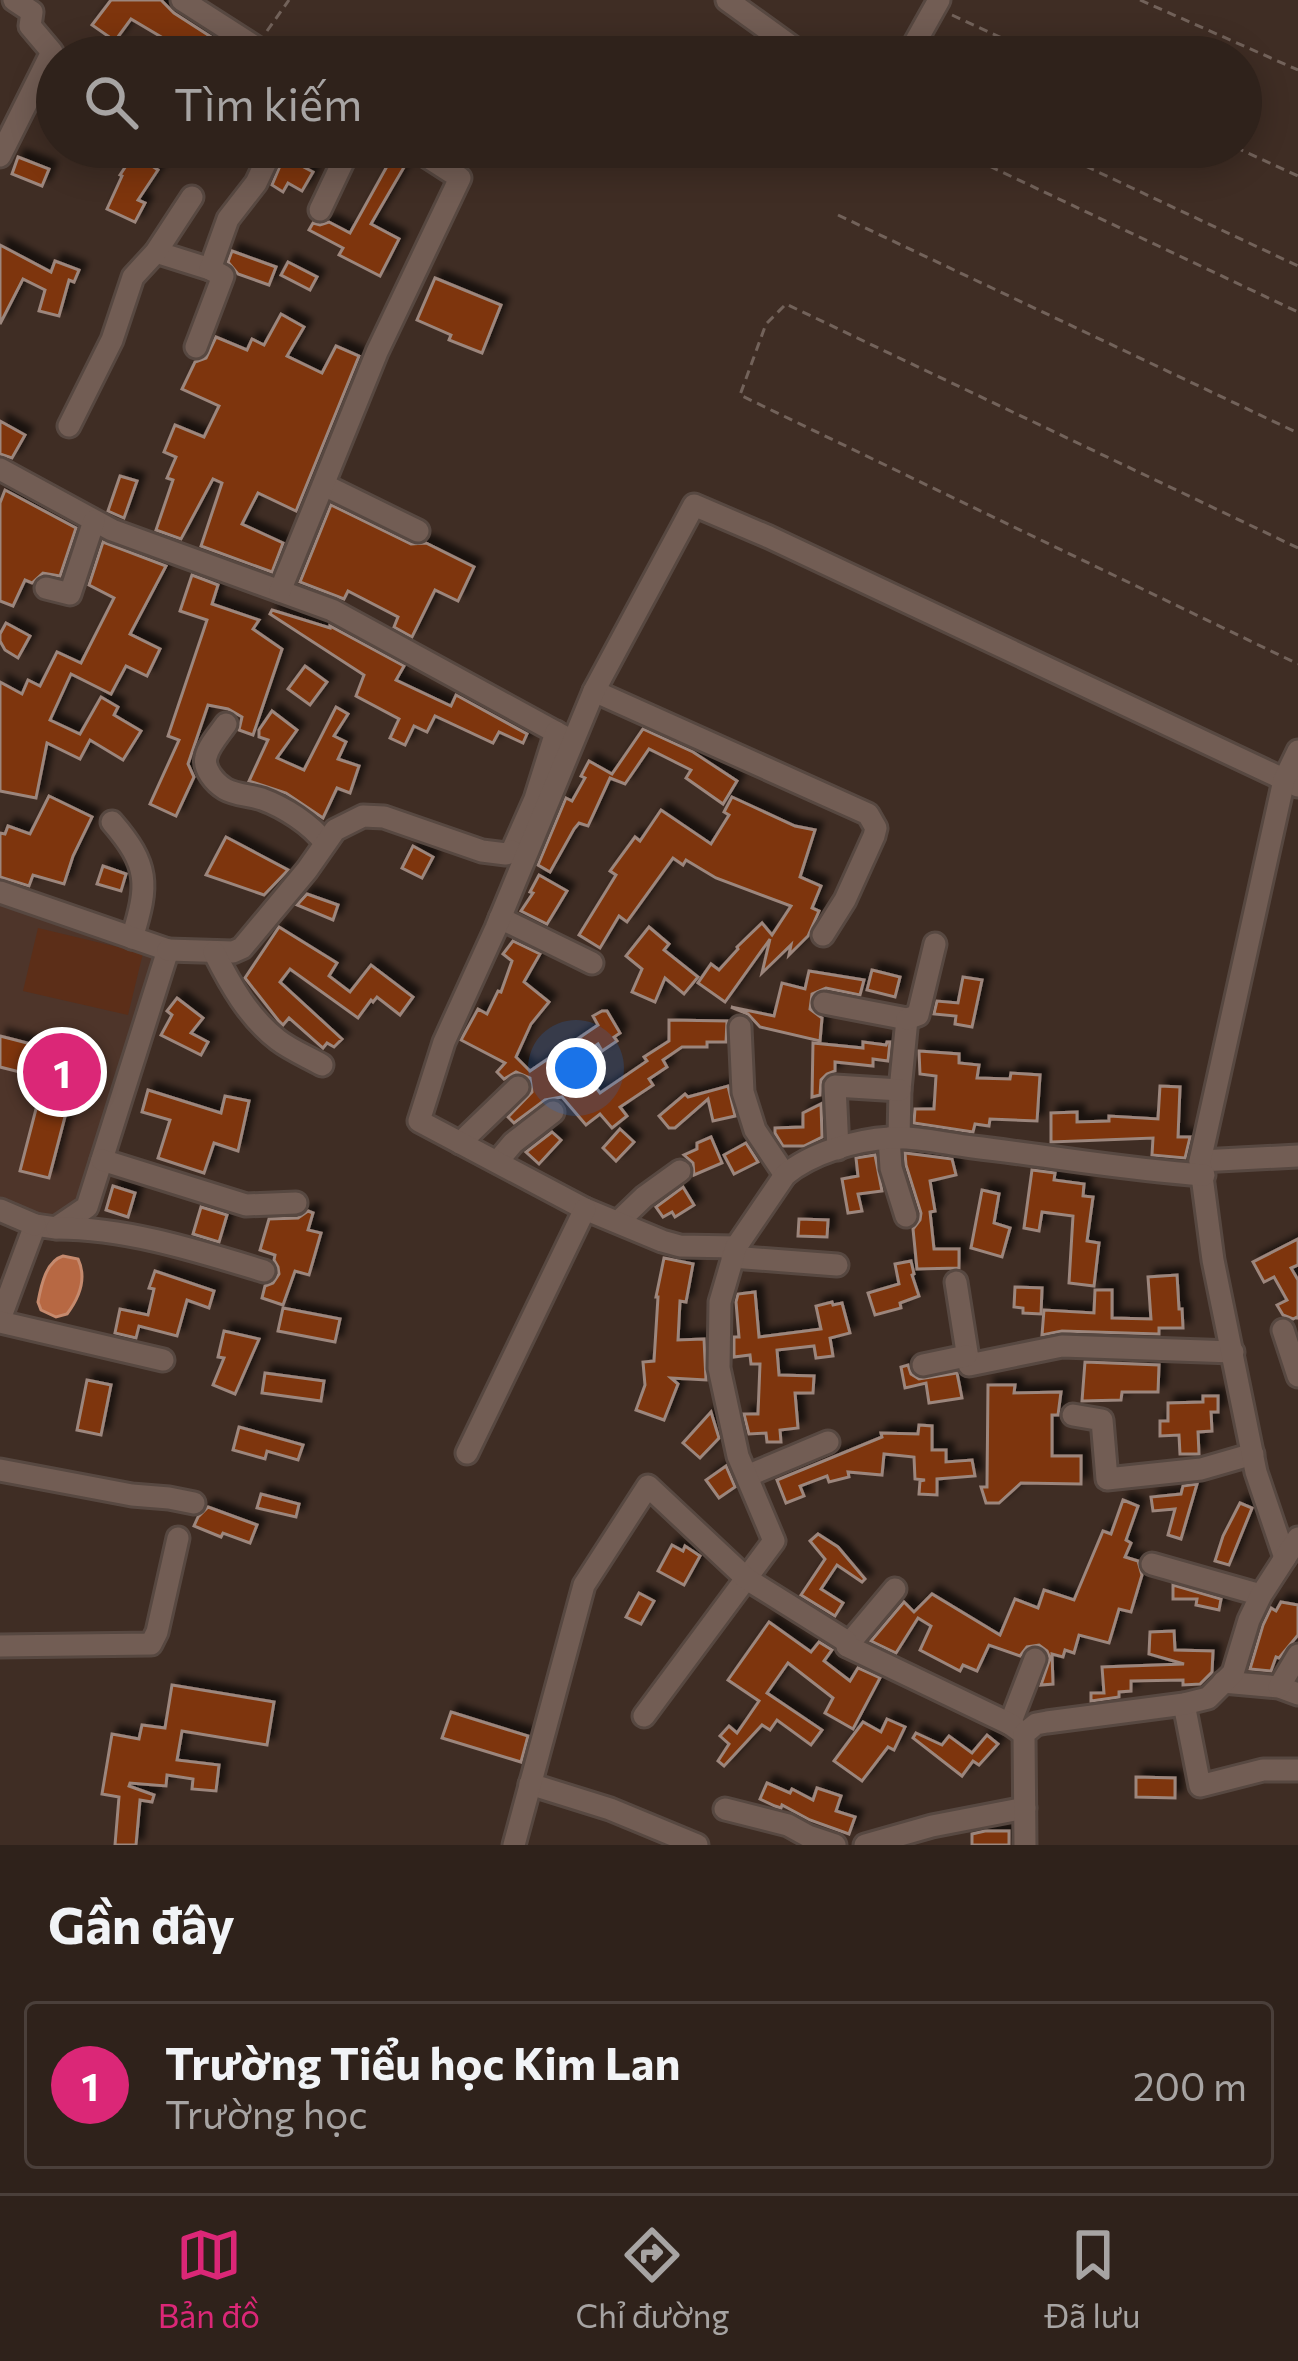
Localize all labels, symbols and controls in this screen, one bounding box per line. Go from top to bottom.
search box [36,36,1262,168]
icon: search [78,69,144,135]
text: Tìm kiếm [174,75,362,130]
pin: 1 [23,1027,101,1117]
your location [546,1038,606,1098]
text: Gần đây [48,1892,235,1955]
text: Trường Tiểu học Kim Lan [165,2034,681,2089]
text: 1 [81,2061,99,2109]
text: 200 m [1133,2061,1247,2109]
text: Trường học [165,2089,368,2137]
tab: Bản đồ [158,2222,260,2335]
tab: Chỉ đường [575,2222,729,2335]
tab: Đã lưu [1045,2222,1140,2335]

